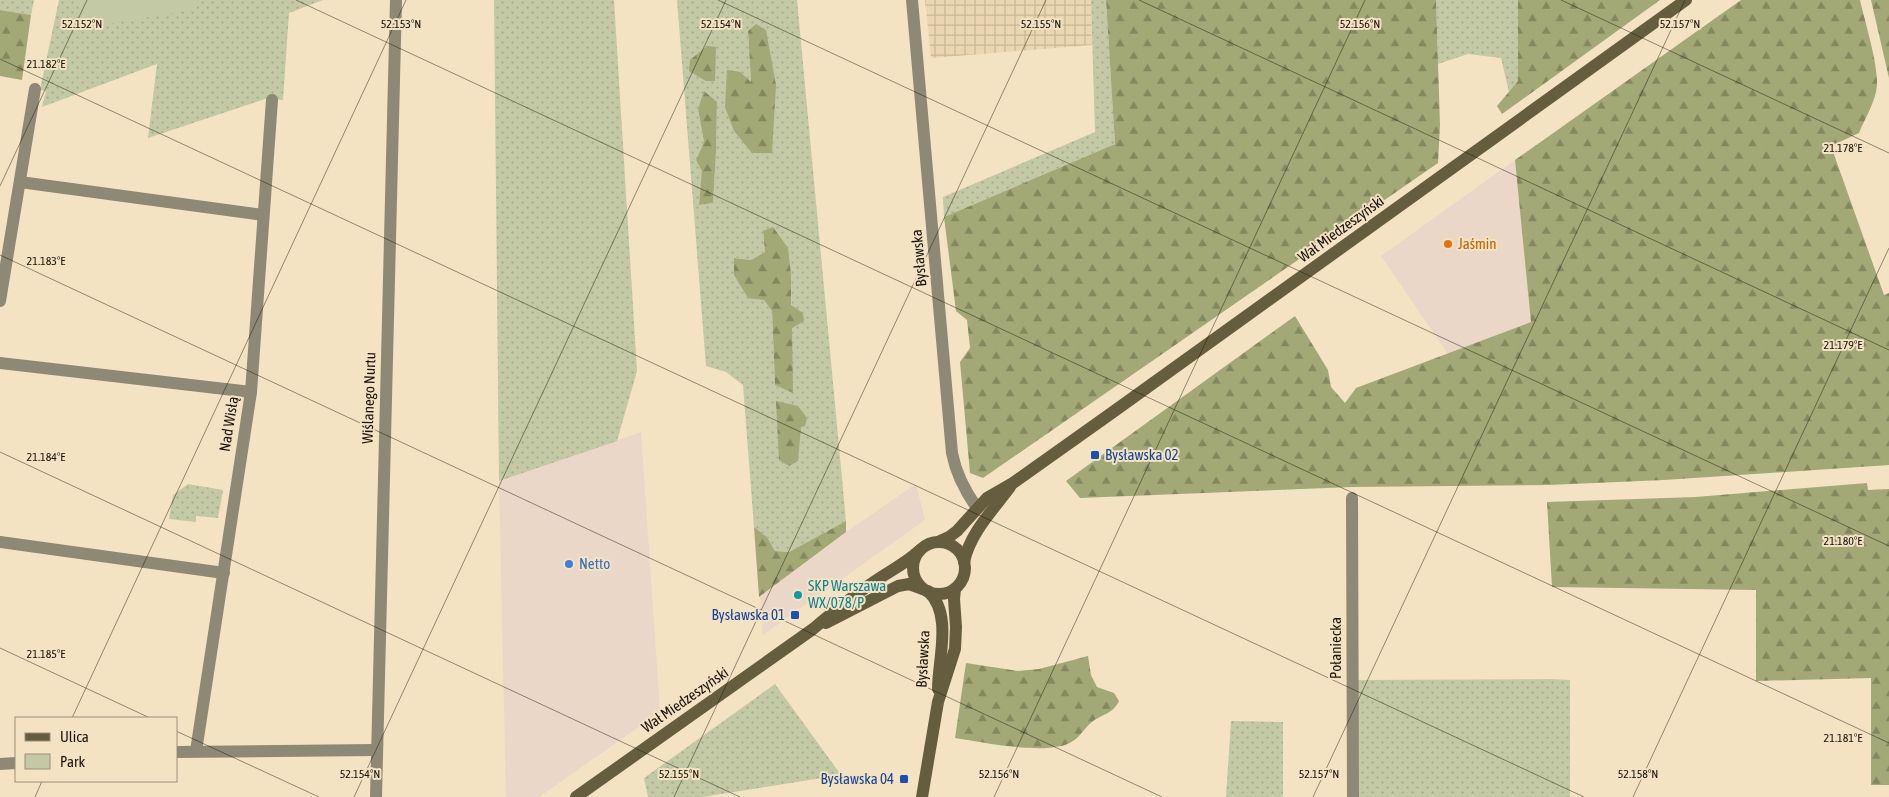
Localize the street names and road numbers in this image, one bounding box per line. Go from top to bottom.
street label: Wał Miedzeszyński [1294,192,1387,265]
street label: Bysławska [908,229,929,287]
street label: Wiślanego Nurtu [358,352,379,444]
street label: Nad Wisłą [216,395,241,453]
street label: Połaniecka [1327,617,1344,679]
street label: Bysławska [913,630,932,688]
street label: Wał Miedzeszyński [638,663,731,736]

